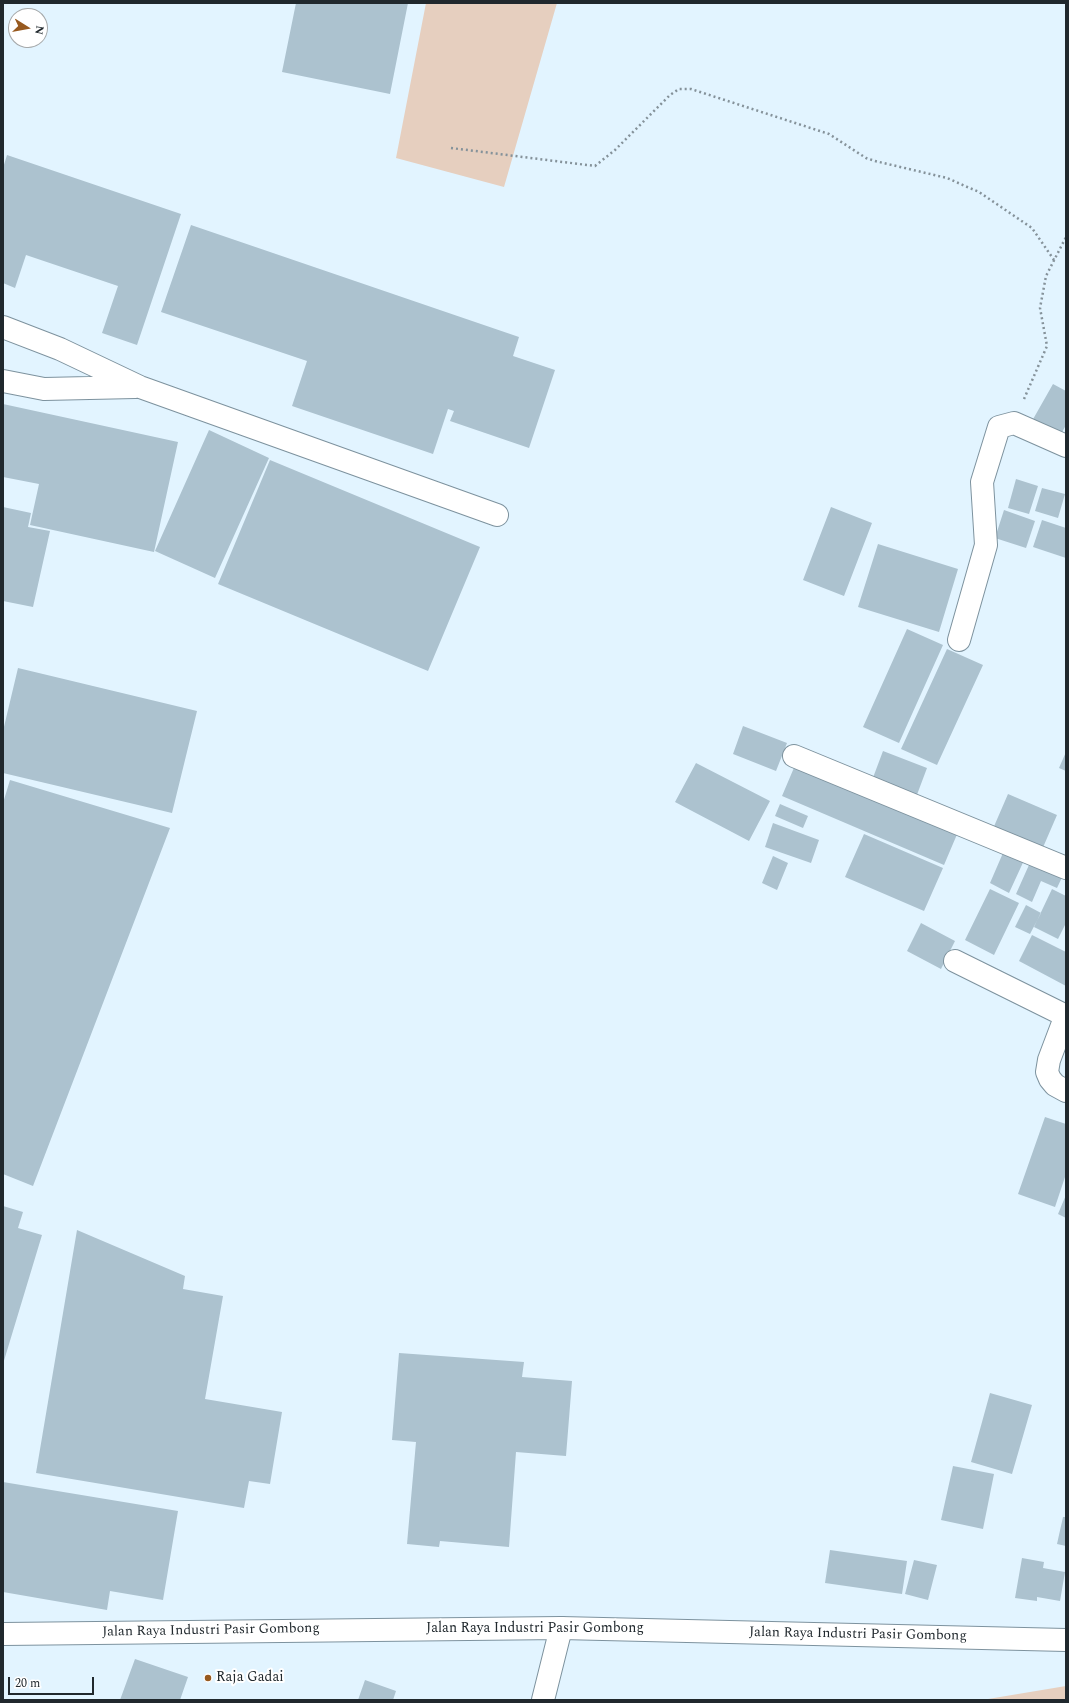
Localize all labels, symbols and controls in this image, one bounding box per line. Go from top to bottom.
north arrow [8,8,48,48]
text: N [30,24,48,36]
street label: Jalan Raya Industri Pasir Gombong [102,1621,320,1641]
street label: Jalan Raya Industri Pasir Gombong [426,1621,644,1637]
street label: Jalan Raya Industri Pasir Gombong [749,1625,967,1645]
scale bar [10,1669,96,1695]
place label: Raja Gadai [216,1670,284,1686]
marker: Raja Gadai [203,1673,213,1683]
text: 20 m [15,1674,40,1693]

